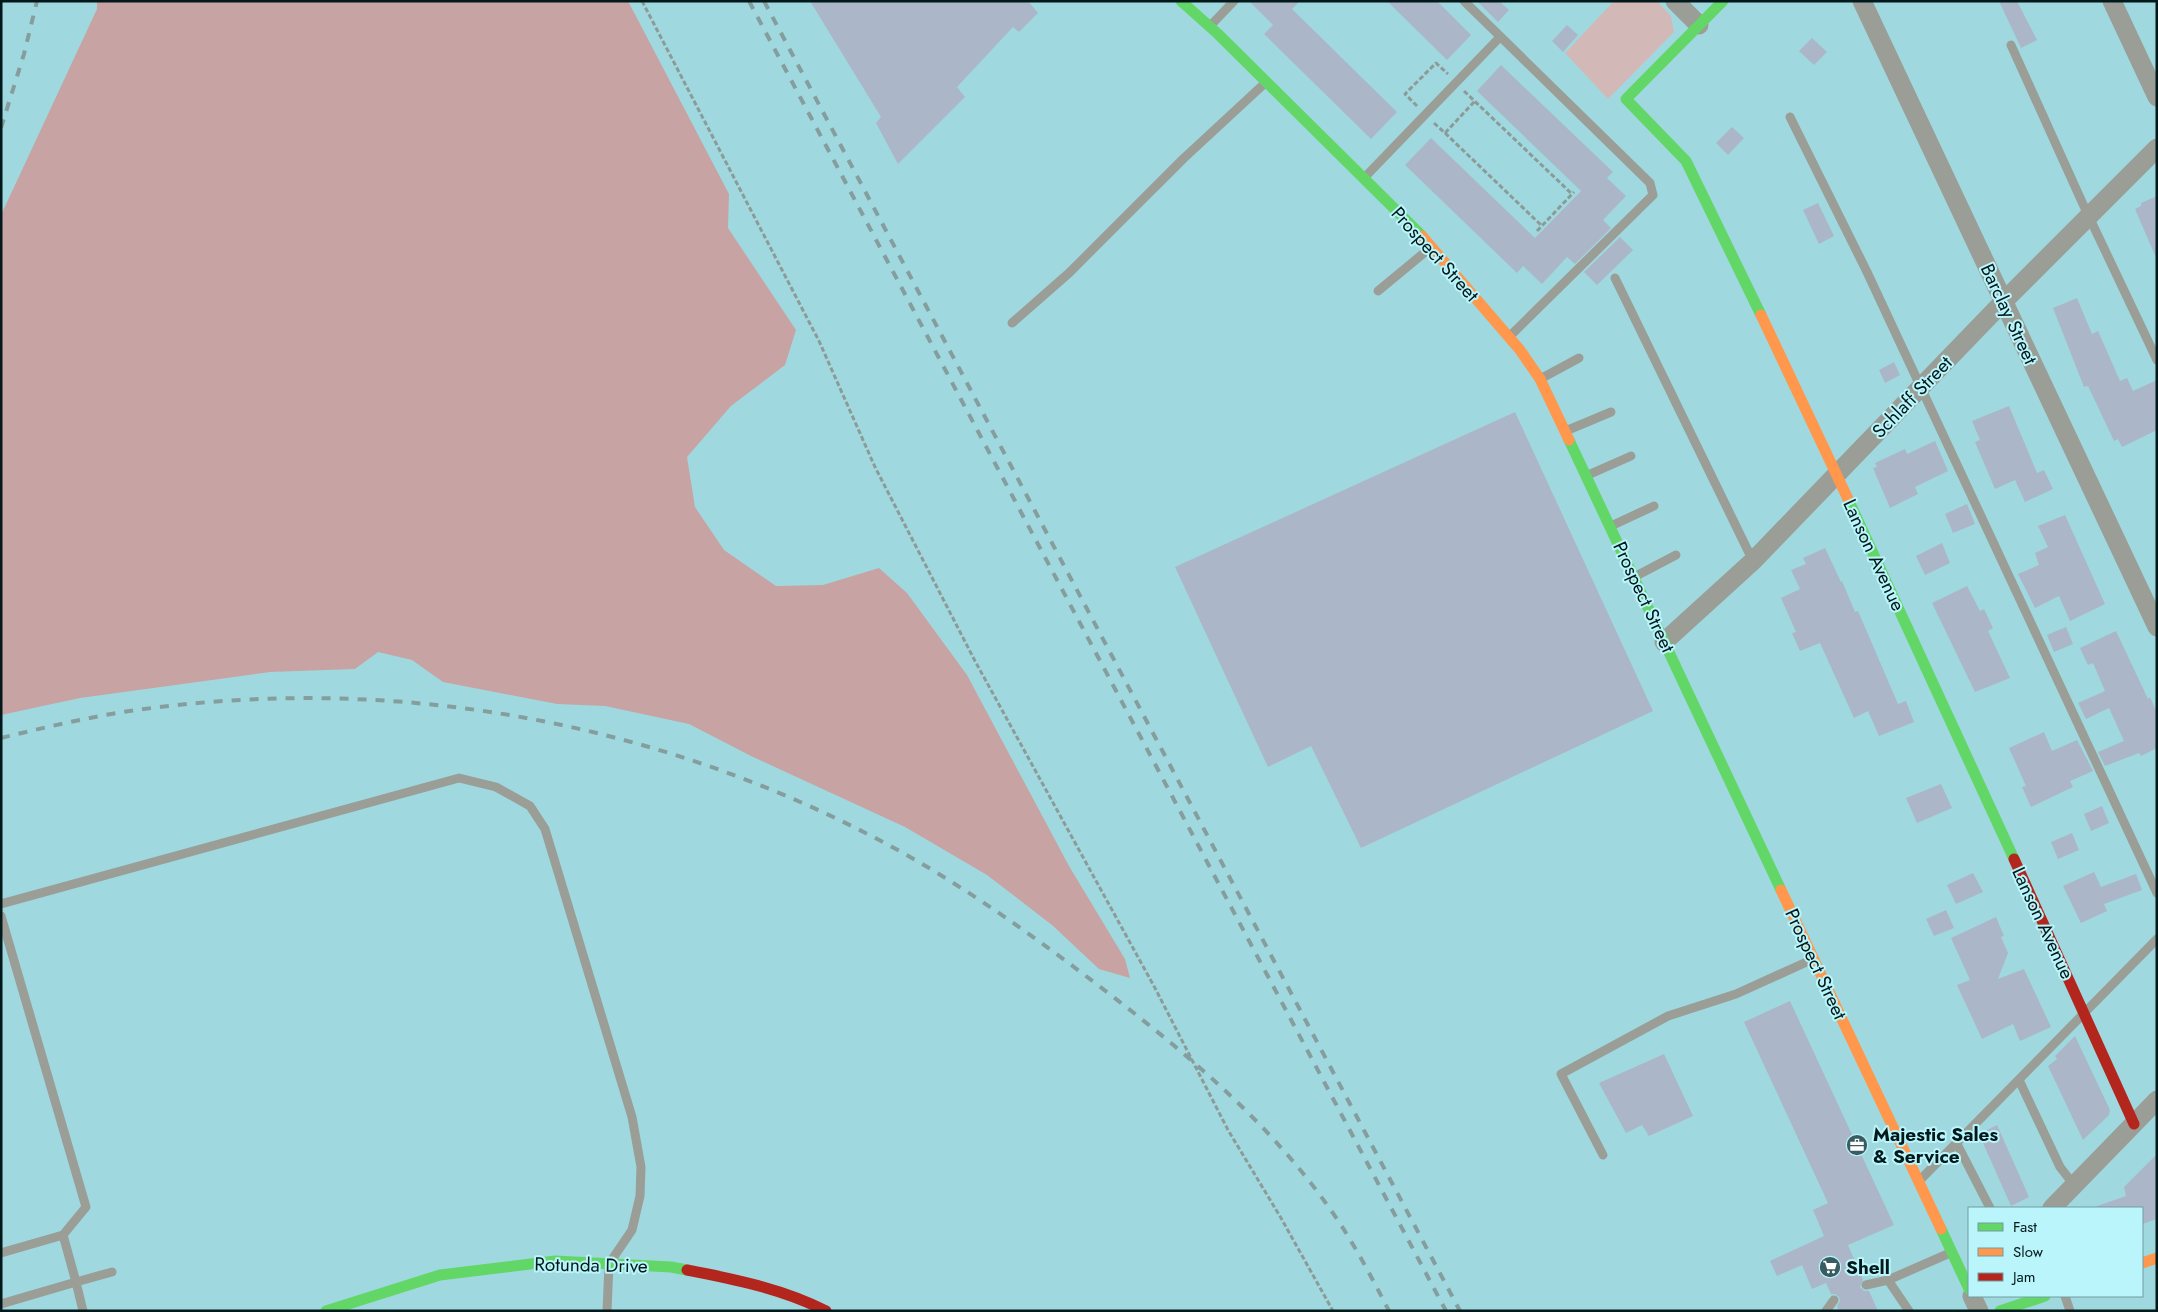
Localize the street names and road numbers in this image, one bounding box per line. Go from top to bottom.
street label: Prospect Street [1385,201,1485,308]
street label: Barclay Street [1974,259,2044,369]
street label: Schlaff Street [1866,350,1958,444]
street label: Lanson Avenue [1836,495,1912,616]
street label: Prospect Street [1606,537,1682,657]
street label: Lanson Avenue [2005,863,2081,984]
street label: Prospect Street [1778,904,1854,1024]
street label: Rotunda Drive [534,1251,648,1279]

